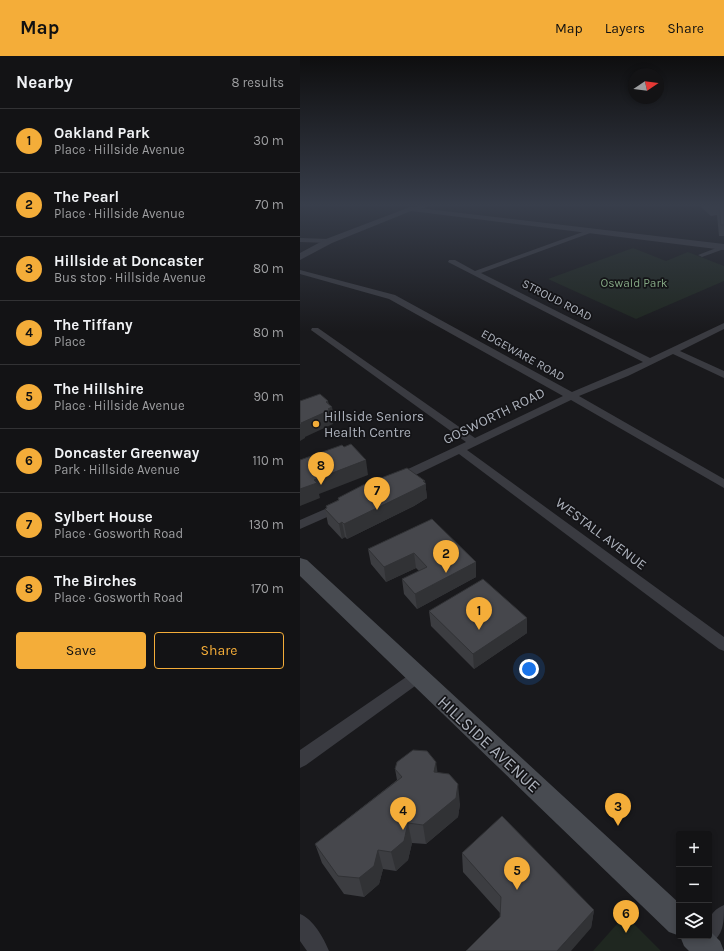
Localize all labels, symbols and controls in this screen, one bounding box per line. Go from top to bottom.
text: Map [20,17,59,39]
text: Map [555,20,583,37]
text: Layers [605,20,645,37]
text: Share [667,20,704,37]
north arrow [628,68,664,104]
text: Nearby [16,72,73,92]
text: 8 results [231,75,284,90]
text: Oakland Park [54,124,150,142]
text: 1 [27,133,31,148]
text: 30 m [253,133,284,148]
text: Place · Hillside Avenue [54,142,185,157]
text: The Pearl [54,188,119,206]
text: 2 [25,197,33,212]
text: 70 m [255,197,284,212]
text: Place · Hillside Avenue [54,206,185,221]
text: Hillside at Doncaster [54,252,203,270]
text: 3 [25,261,33,276]
text: 80 m [253,261,284,276]
text: Bus stop · Hillside Avenue [54,270,206,285]
street label: STROUD ROAD [520,276,594,324]
park label: Oswald Park [600,276,668,290]
text: The Tiffany [54,316,133,334]
text: 4 [25,325,33,340]
text: 80 m [253,325,284,340]
street label: EDGEWARE ROAD [479,326,567,384]
text: Place [54,334,85,349]
text: The Hillshire [54,380,144,398]
street label: GOSWORTH ROAD [440,384,548,448]
text: 5 [25,389,33,404]
text: 90 m [253,389,284,404]
text: Place · Hillside Avenue [54,398,185,413]
place label: Hillside Seniors Health Centre [324,408,424,441]
marker: Hillside Seniors Health Centre [311,419,321,429]
text: Doncaster Greenway [54,444,199,462]
pin: 8 [308,452,334,485]
text: 6 [25,453,33,468]
text: 110 m [252,453,284,468]
text: Park · Hillside Avenue [54,462,180,477]
pin: 7 [364,477,390,510]
street label: WESTALL AVENUE [552,494,650,574]
text: Sylbert House [54,508,153,526]
text: 7 [26,517,32,532]
text: 130 m [249,517,284,532]
text: Place · Gosworth Road [54,526,183,541]
pin: 2 [433,540,459,573]
text: The Birches [54,572,137,590]
text: 8 [25,581,33,596]
text: 170 m [251,581,284,596]
text: Place · Gosworth Road [54,590,183,605]
pin: 1 [466,597,492,630]
button: Save [16,632,146,669]
button: Share [154,632,284,669]
your location [519,659,539,679]
street label: HILLSIDE AVENUE [434,691,544,797]
pin: 3 [605,793,631,826]
pin: 4 [390,797,416,830]
map controls [676,831,712,939]
button: + [676,831,712,867]
pin: 5 [504,857,530,890]
button: − [676,867,712,903]
pin: 6 [613,900,639,933]
button: layers [676,903,712,939]

